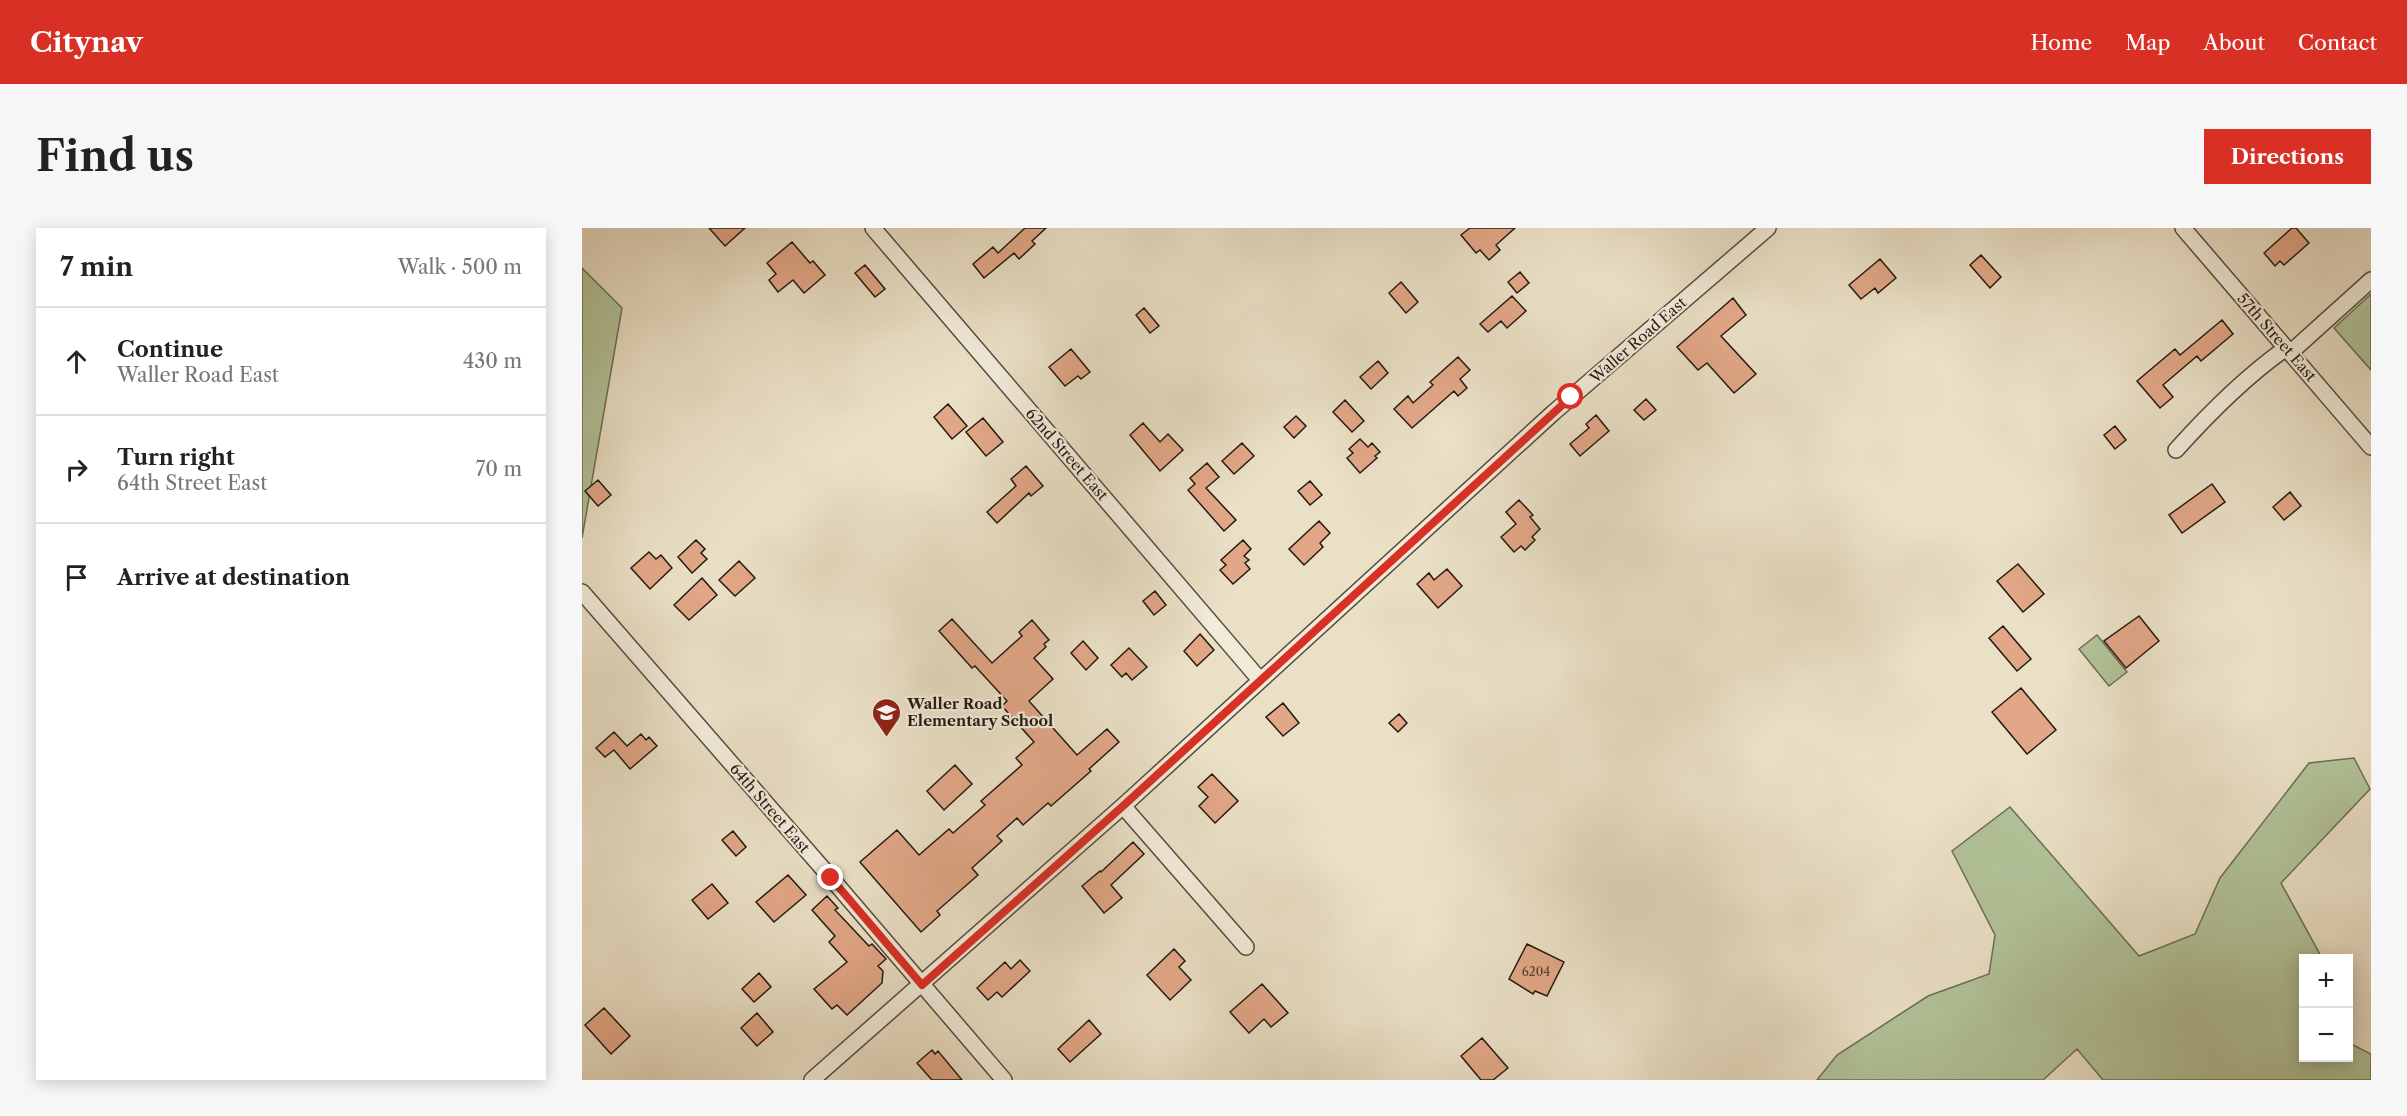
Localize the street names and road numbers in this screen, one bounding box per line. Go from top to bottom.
street label: 57th Street East [2234,289,2321,386]
street label: Waller Road East [1585,293,1691,388]
street label: 62nd Street East [1022,404,1113,505]
street label: 64th Street East [726,759,815,857]

